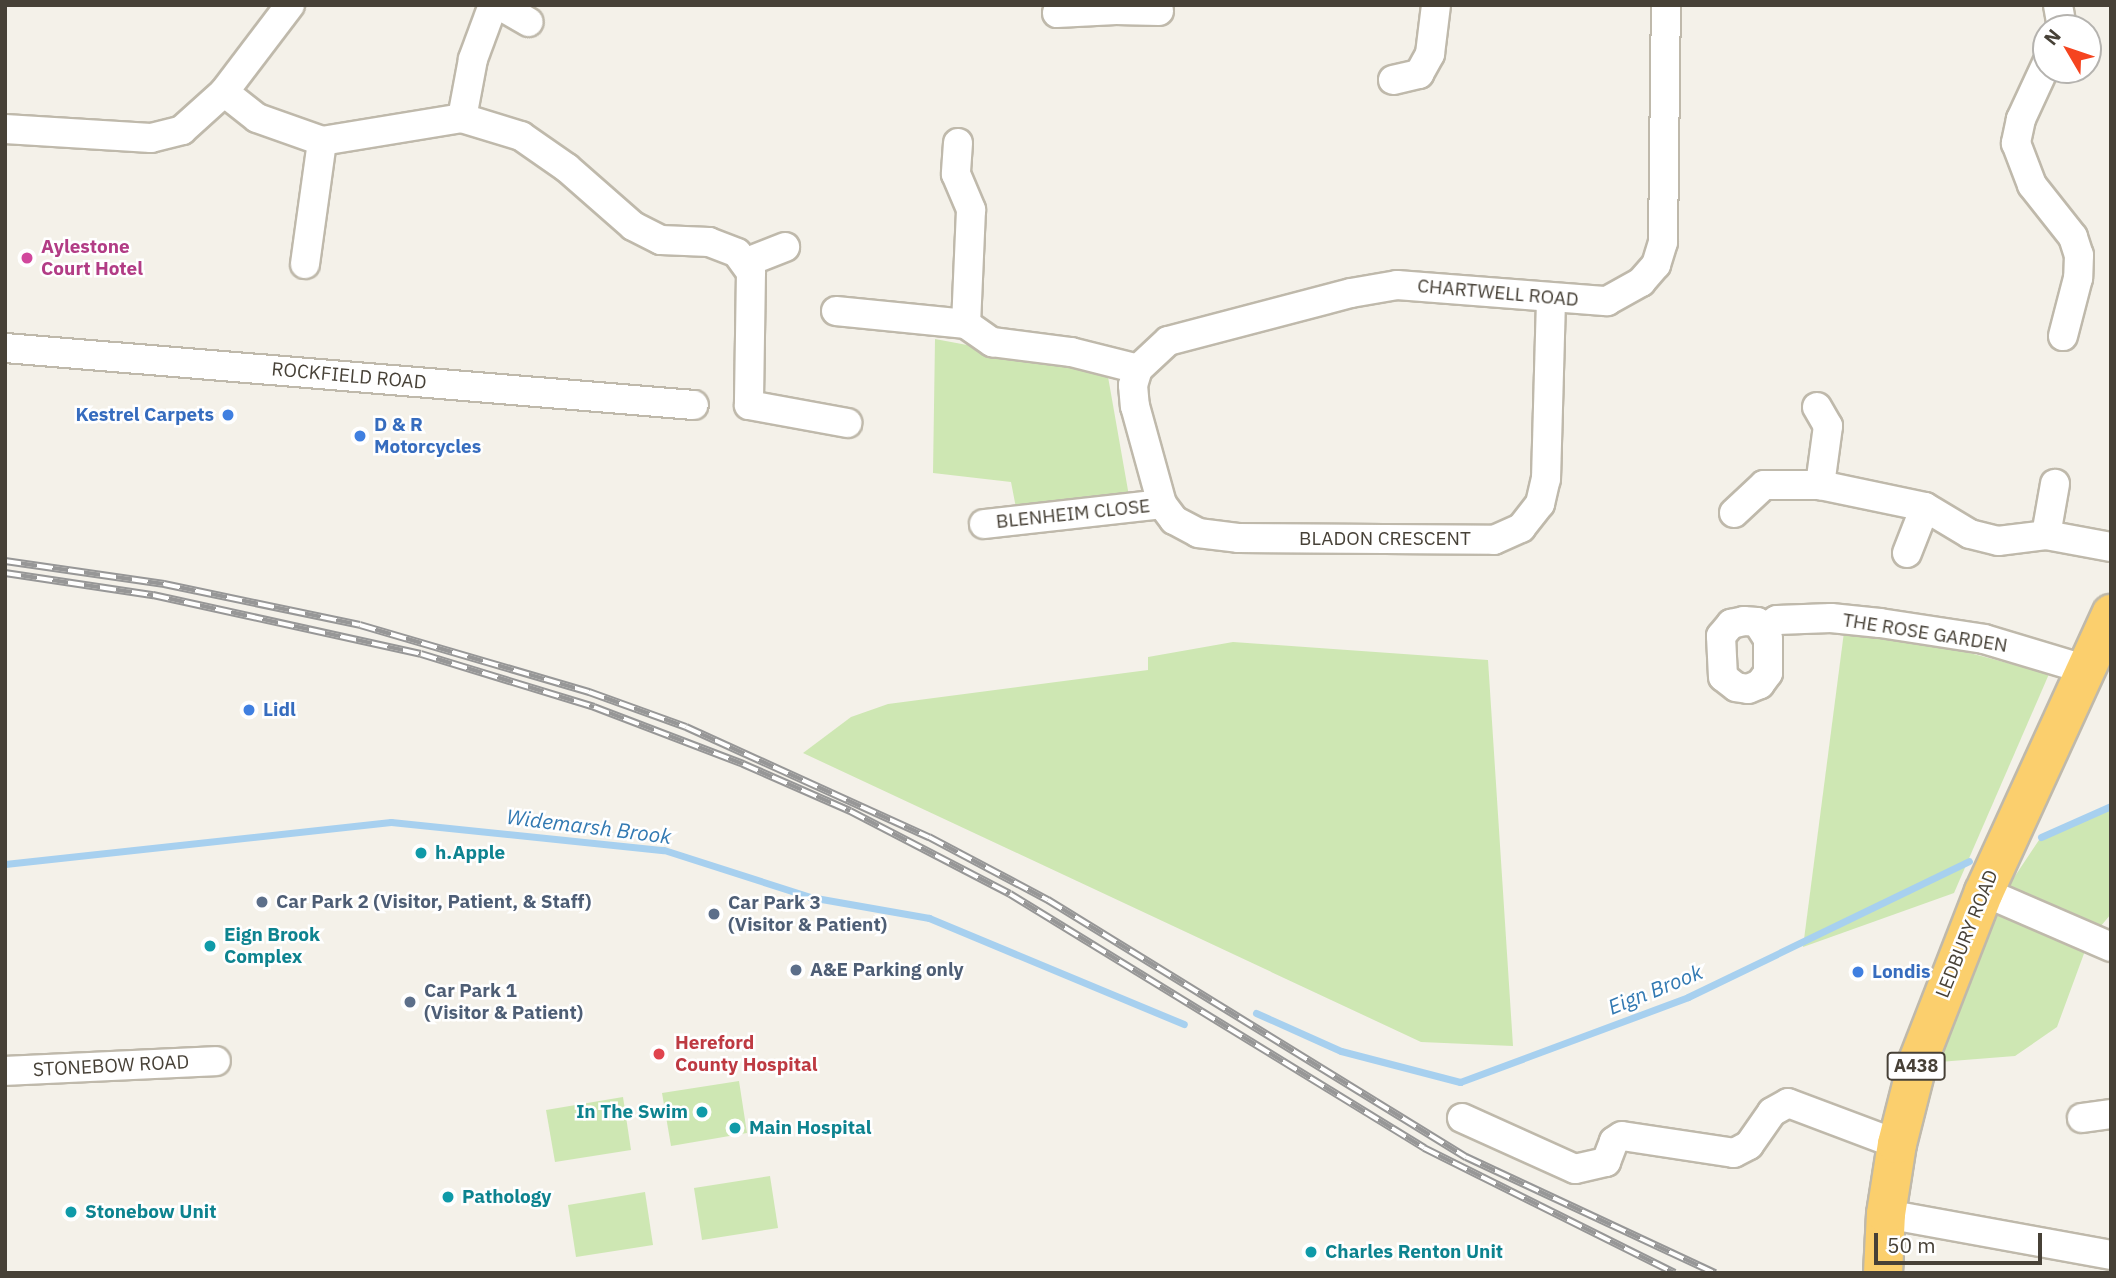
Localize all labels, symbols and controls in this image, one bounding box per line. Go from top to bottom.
north arrow [2032,14,2102,84]
text: N [2039,24,2066,50]
place label: Aylestone Court Hotel [41,236,143,280]
marker: Aylestone Court Hotel [19,250,35,266]
street label: CHARTWELL ROAD [1416,275,1580,311]
street label: ROCKFIELD ROAD [271,358,427,394]
place label: Kestrel Carpets [75,404,214,426]
marker: Kestrel Carpets [220,407,236,423]
place label: D & R Motorcycles [374,414,481,458]
marker: D & R Motorcycles [352,428,368,444]
street label: BLENHEIM CLOSE [995,495,1151,533]
street label: BLADON CRESCENT [1299,528,1471,550]
street label: THE ROSE GARDEN [1841,609,2009,657]
place label: Lidl [263,699,296,721]
marker: Lidl [241,702,257,718]
water label: Widemarsh Brook [505,803,673,849]
place label: h.Apple [435,842,505,864]
marker: h.Apple [413,845,429,861]
street label: LEDBURY ROAD [1931,867,2003,1001]
place label: Car Park 2 (Visitor, Patient, & Staff) [276,891,591,913]
place label: Car Park 3 (Visitor & Patient) [728,892,887,936]
marker: Car Park 2 (Visitor, Patient, & Staff) [254,894,270,910]
marker: Car Park 3 (Visitor & Patient) [706,906,722,922]
place label: Eign Brook Complex [224,924,320,968]
marker: Eign Brook Complex [202,938,218,954]
place label: A&E Parking only [810,959,964,981]
water label: Eign Brook [1604,959,1706,1019]
place label: Londis [1872,961,1930,983]
marker: A&E Parking only [788,962,804,978]
marker: Londis [1850,964,1866,980]
place label: Car Park 1 (Visitor & Patient) [424,980,583,1024]
marker: Car Park 1 (Visitor & Patient) [402,994,418,1010]
place label: Hereford County Hospital [675,1032,818,1076]
marker: Hereford County Hospital [649,1044,669,1064]
street label: STONEBOW ROAD [32,1051,190,1081]
road number: A438 [1886,1051,1946,1080]
place label: In The Swim [576,1101,688,1123]
marker: In The Swim [694,1104,710,1120]
place label: Main Hospital [749,1117,871,1139]
marker: Main Hospital [727,1120,743,1136]
place label: Pathology [462,1186,551,1208]
marker: Pathology [440,1189,456,1205]
place label: Stonebow Unit [85,1201,216,1223]
marker: Stonebow Unit [63,1204,79,1220]
scale bar [1878,1218,2046,1262]
text: 50 m [1887,1231,1936,1259]
place label: Charles Renton Unit [1325,1241,1503,1263]
marker: Charles Renton Unit [1303,1244,1319,1260]

